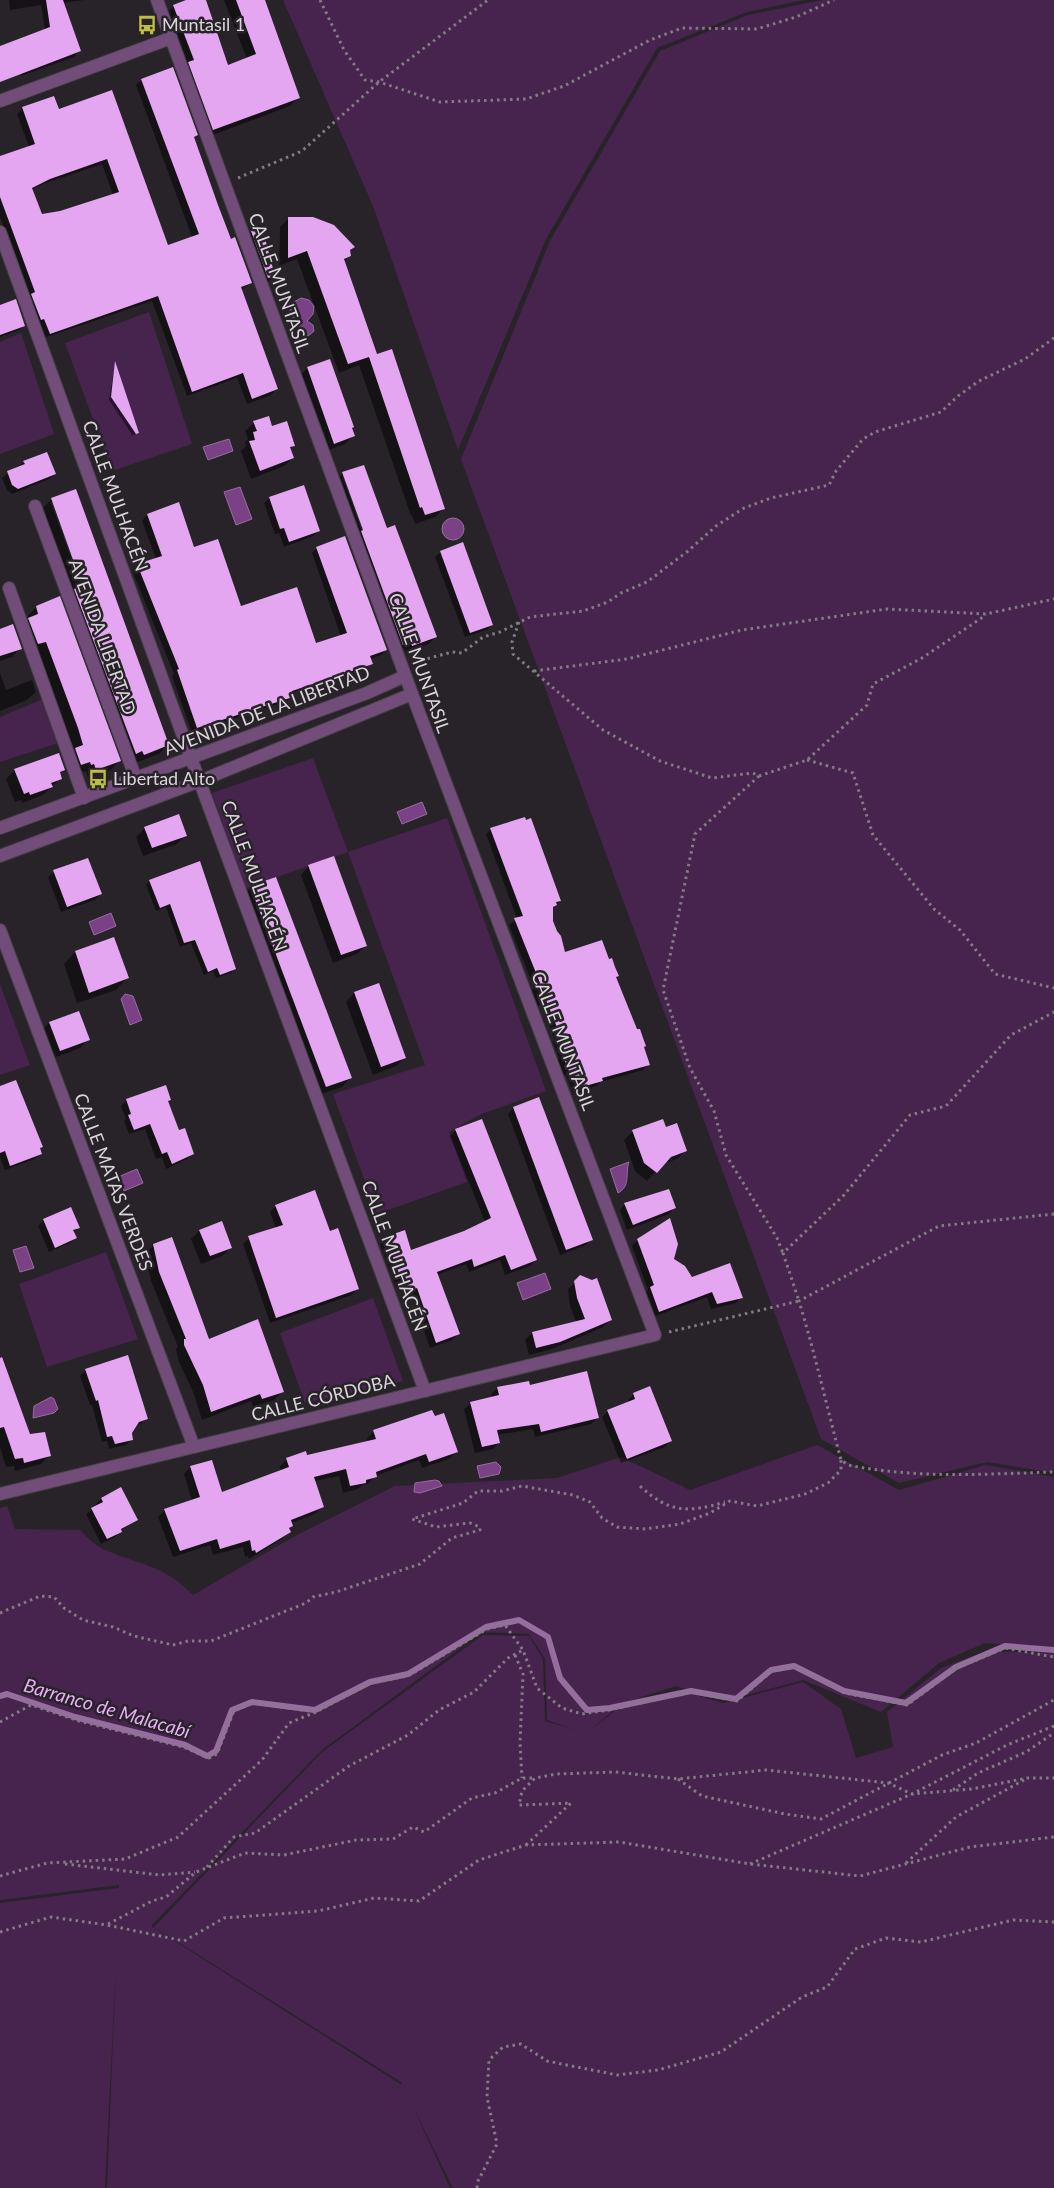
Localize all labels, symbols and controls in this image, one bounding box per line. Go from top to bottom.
place label: Muntasil 1 [162,13,245,35]
bus stop icon: Muntasil 1 [136,14,158,36]
street label: CALLE MUNTASIL [244,210,315,355]
street label: CALLE MULHACÉN [78,417,153,574]
street label: AVENIDA LIBERTAD [64,556,141,718]
street label: CALLE MUNTASIL [384,590,455,735]
street label: AVENIDA DE LA LIBERTAD [161,661,373,760]
place label: Libertad Alto [113,767,215,789]
bus stop icon: Libertad Alto [87,768,109,790]
street label: CALLE MULHACÉN [217,797,292,954]
street label: CALLE MUNTASIL [527,968,601,1113]
street label: CALLE MATAS VERDES [70,1090,158,1273]
street label: CALLE MULHACÉN [357,1177,432,1334]
street label: CALLE CÓRDOBA [249,1368,397,1425]
water label: Barranco de Malacabí [21,1673,195,1743]

